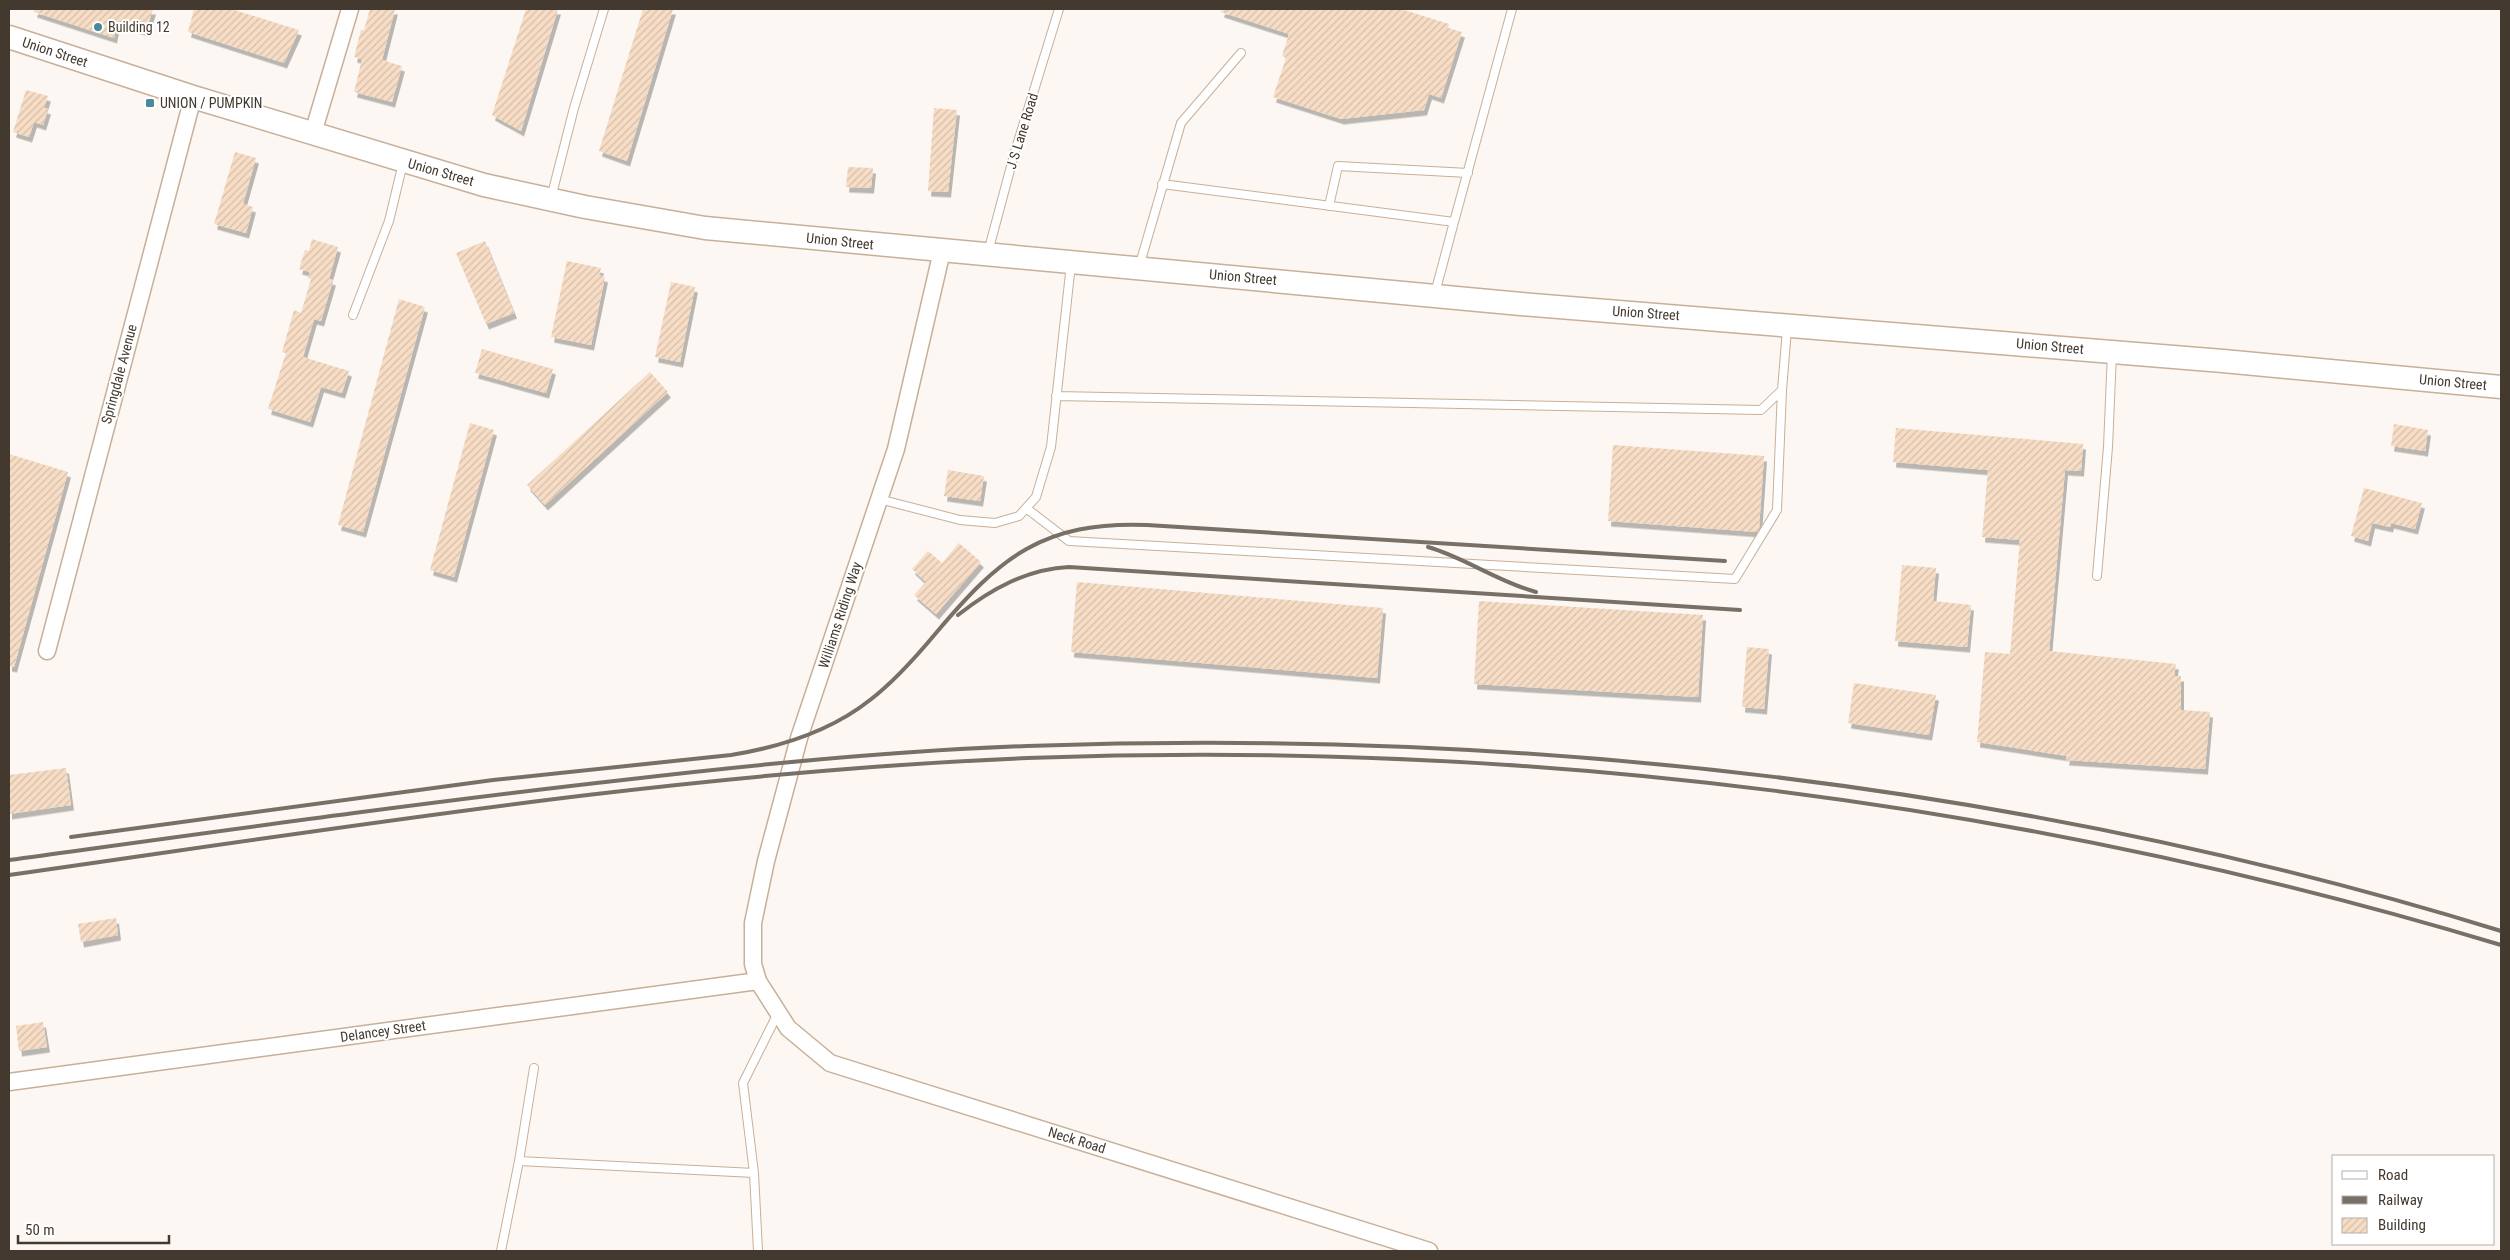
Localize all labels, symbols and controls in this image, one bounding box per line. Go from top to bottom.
place label: Building 12 [108,19,170,35]
marker: Building 12 [92,21,104,33]
street label: Union Street [20,34,90,70]
street label: J S Lane Road [1003,91,1041,171]
place label: UNION / PUMPKIN [160,95,263,111]
marker: UNION / PUMPKIN [144,97,156,109]
street label: Union Street [406,155,476,189]
street label: Union Street [806,230,874,252]
street label: Union Street [1209,266,1277,288]
street label: Union Street [1612,303,1680,323]
street label: Springdale Avenue [98,322,140,425]
street label: Union Street [2016,335,2084,357]
street label: Union Street [2419,371,2487,393]
street label: Williams Riding Way [815,560,865,670]
street label: Delancey Street [339,1017,427,1045]
street label: Neck Road [1046,1124,1108,1156]
legend [2332,1155,2495,1245]
text: Road [2378,1166,2408,1184]
text: Railway [2378,1191,2423,1209]
scale bar [18,1212,169,1244]
text: Building [2378,1216,2426,1234]
text: 50 m [25,1221,55,1239]

